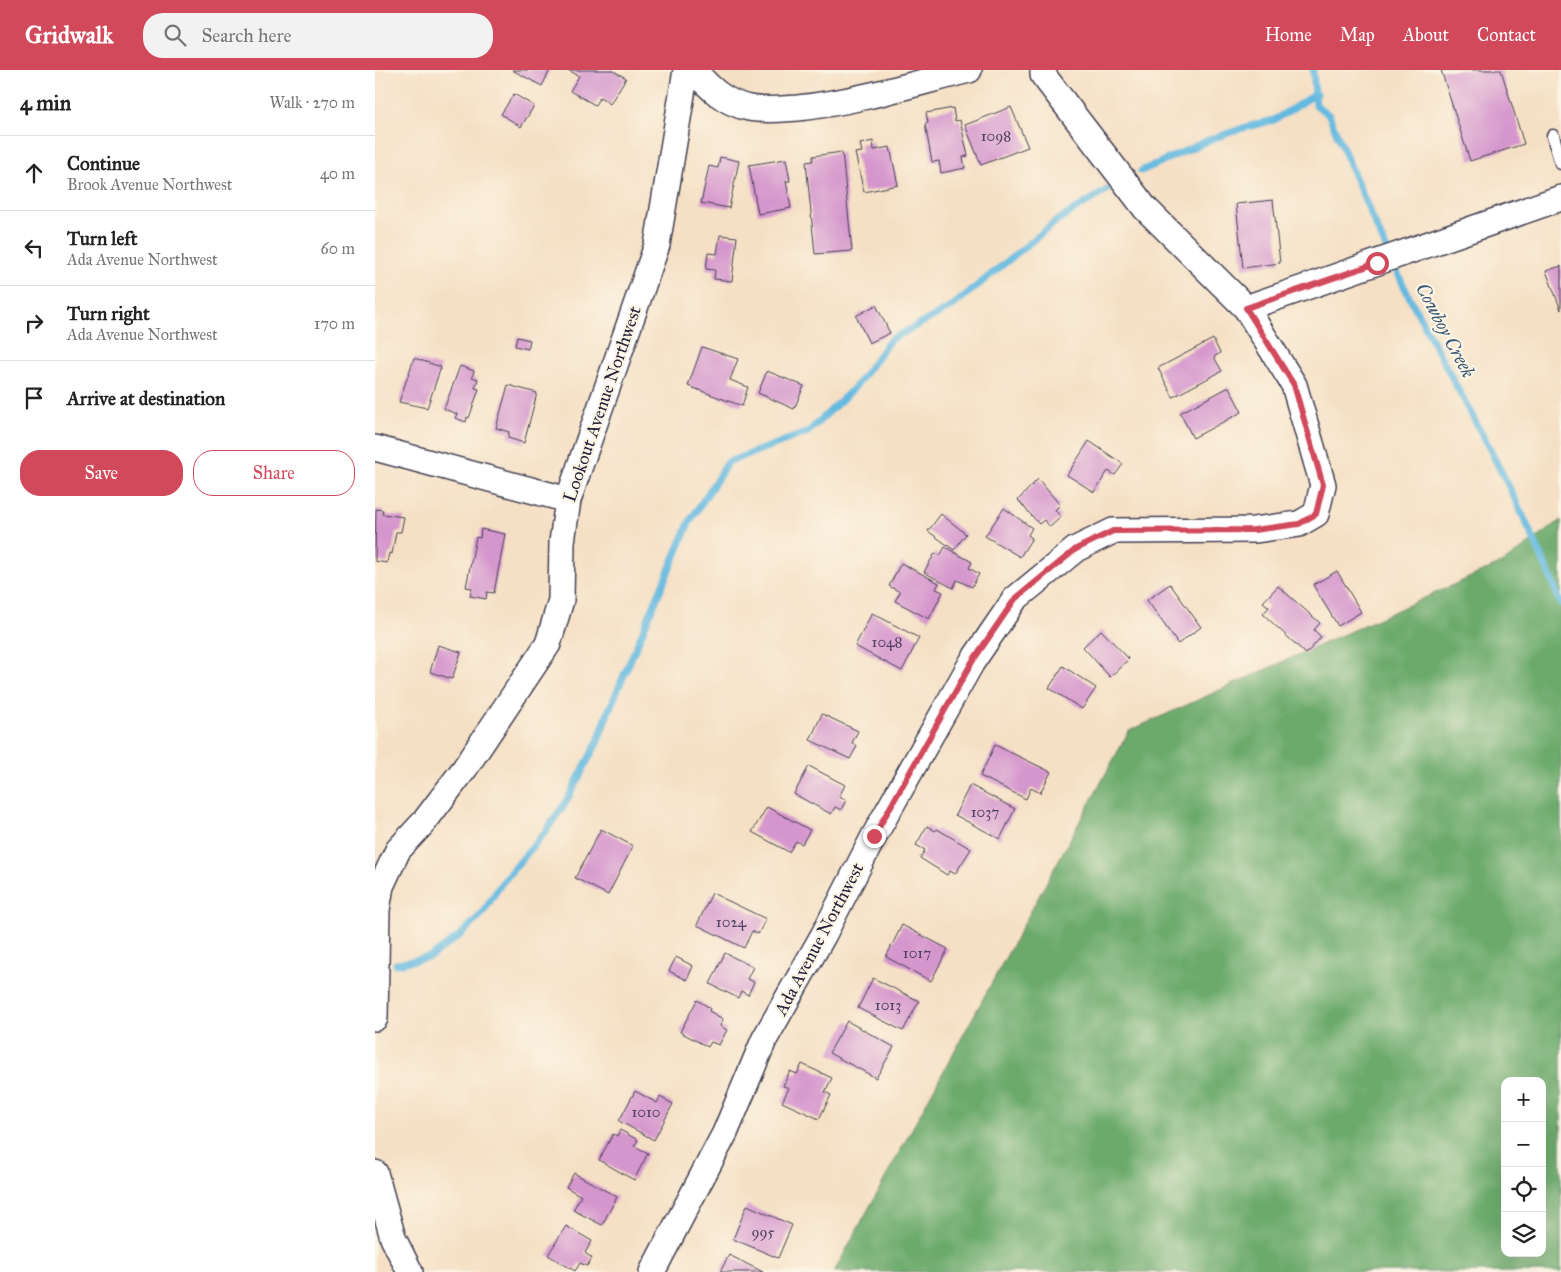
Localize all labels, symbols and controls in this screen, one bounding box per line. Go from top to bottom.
search box [143,13,493,58]
text: Gridwalk [25,20,113,50]
icon: search [161,21,189,49]
text: Search here [201,24,291,47]
text: Home [1265,24,1312,46]
text: Map [1340,24,1375,46]
text: About [1403,24,1449,46]
text: Contact [1477,24,1536,46]
text: 4 min [20,90,71,116]
text: Walk · 270 m [269,93,355,112]
house number: 1098 [981,127,1011,145]
text: Continue [67,152,140,175]
icon: ahead [20,159,48,187]
text: 40 m [320,164,355,183]
text: Brook Avenue Northwest [67,175,232,194]
text: Turn left [67,227,137,250]
icon: left [20,234,48,262]
text: 60 m [321,239,355,258]
text: Ada Avenue Northwest [67,250,218,269]
route start [1366,252,1389,275]
water label: Cowboy Creek [1411,279,1480,382]
text: Turn right [67,302,150,325]
street label: Lookout Avenue Northwest [558,303,646,505]
icon: right [20,309,48,337]
text: 170 m [314,314,355,333]
text: Ada Avenue Northwest [67,325,218,344]
icon: arrive [20,384,48,412]
text: Arrive at destination [67,387,225,410]
button: Save [20,450,183,496]
button: Share [193,450,355,496]
house number: 1048 [872,633,902,651]
house number: 1037 [971,803,999,821]
route end [863,825,886,848]
street label: Ada Avenue Northwest [769,858,869,1020]
house number: 1024 [716,913,747,931]
house number: 1017 [903,944,931,962]
house number: 1013 [875,996,901,1014]
map controls [1501,1077,1546,1257]
button: + [1501,1077,1546,1122]
house number: 1010 [631,1103,661,1121]
button: − [1501,1122,1546,1167]
button: locate [1501,1167,1546,1212]
button: layers [1501,1212,1546,1257]
house number: 995 [751,1223,775,1241]

